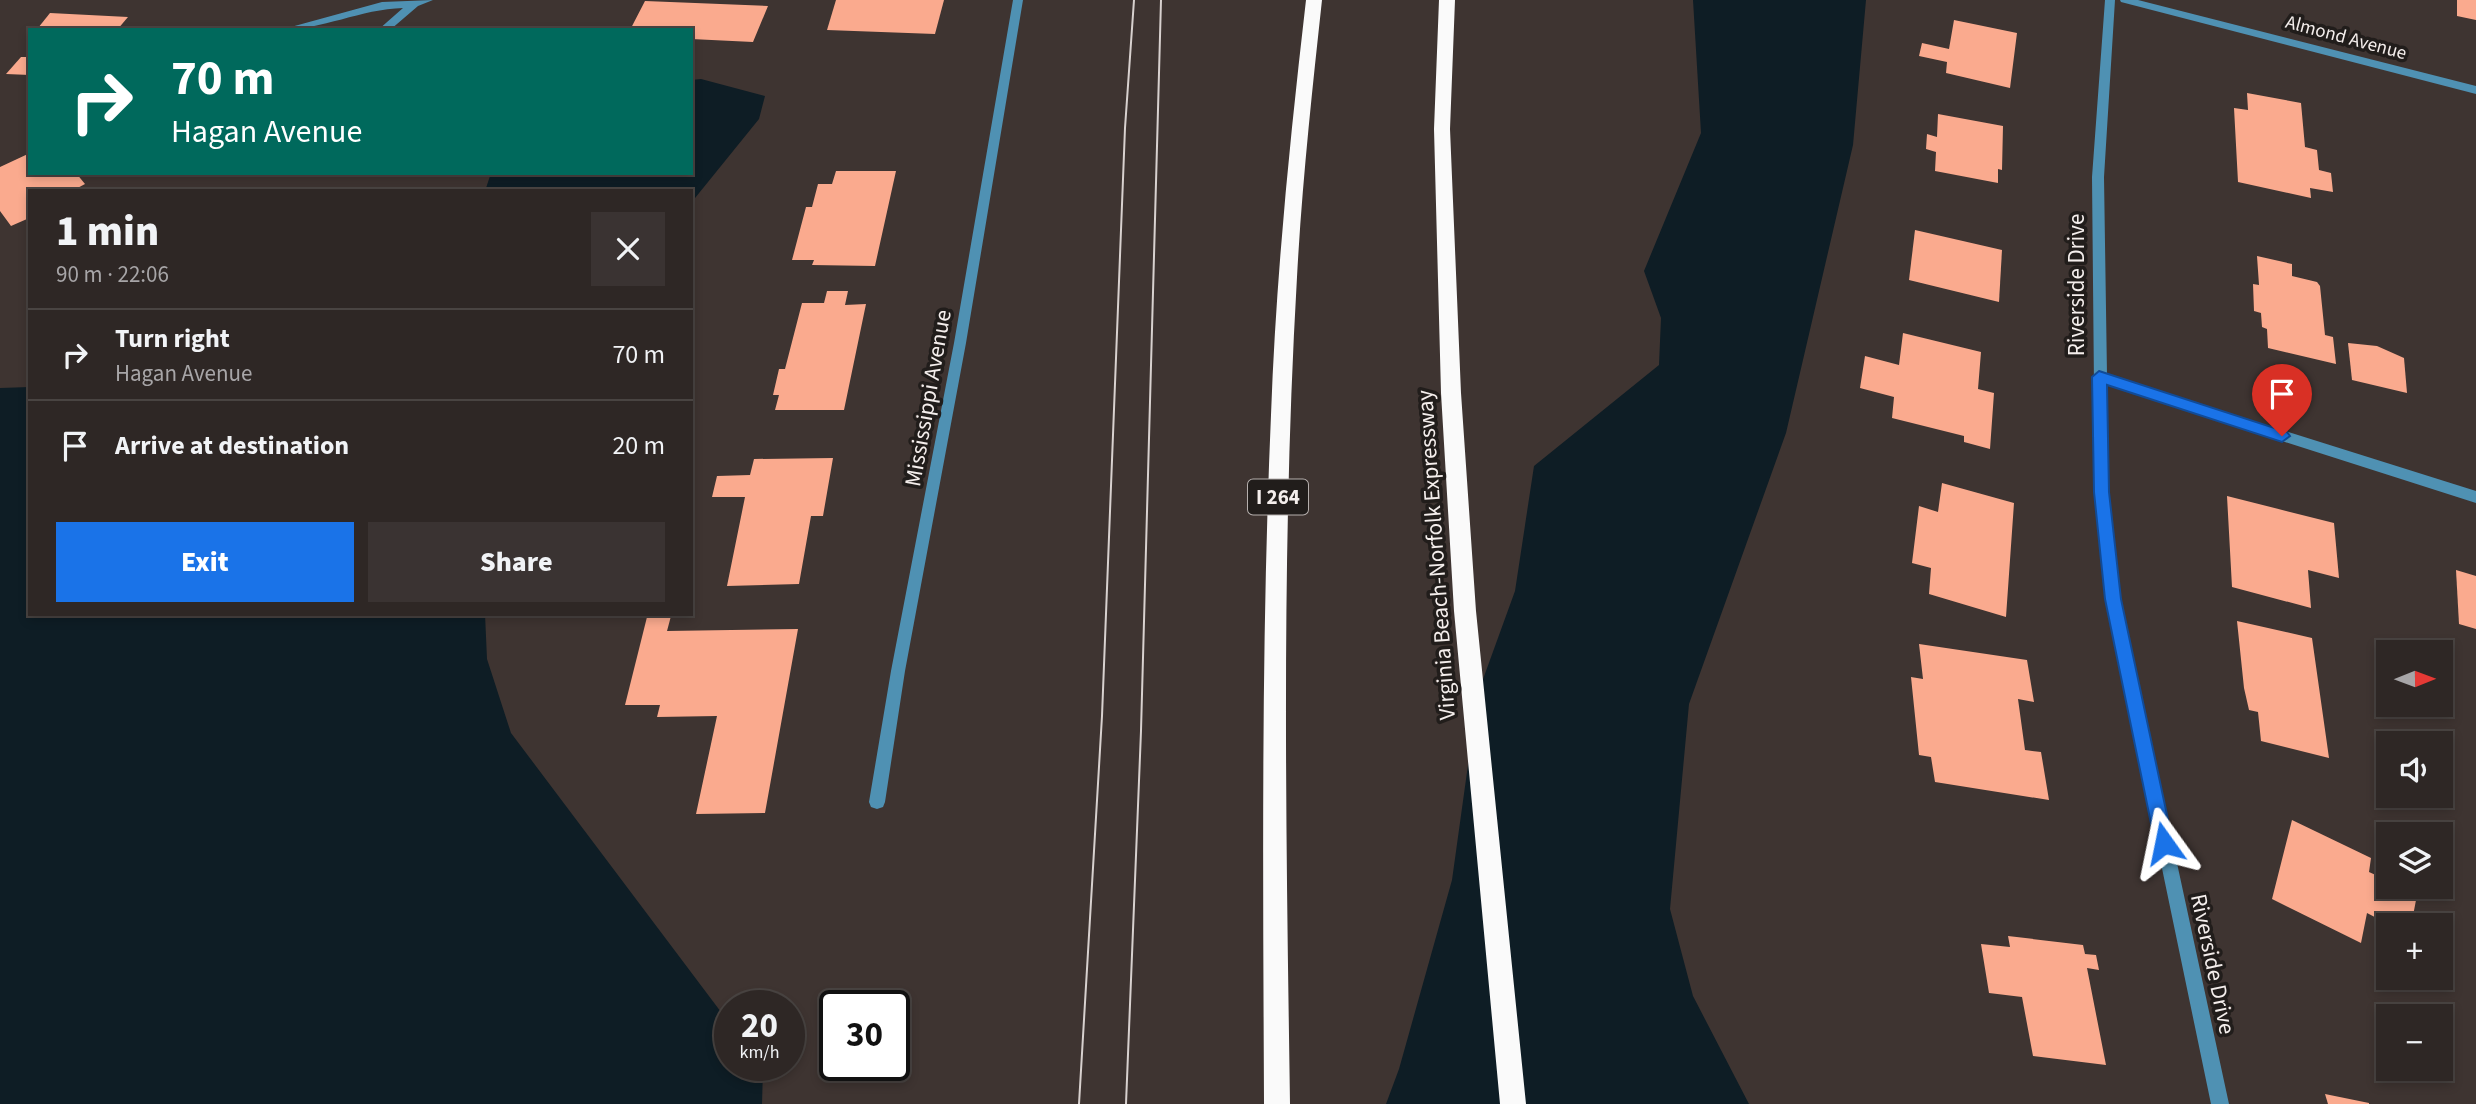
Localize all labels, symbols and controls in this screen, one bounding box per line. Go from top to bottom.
street label: Almond Avenue [2282,9,2410,67]
text: 70 m [171,44,275,114]
icon: right [56,56,147,147]
text: Hagan Avenue [171,109,362,155]
text: 1 min [56,202,159,262]
button: close [591,212,665,286]
street label: Riverside Drive [2060,214,2093,356]
text: 90 m · 22:06 [56,258,169,291]
street label: Mississippi Avenue [896,307,960,489]
text: Turn right [115,320,230,357]
icon: right [56,336,94,374]
text: 70 m [612,336,665,373]
text: Hagan Avenue [115,357,252,390]
pin [2252,364,2312,436]
icon: arrive [2263,375,2301,413]
street label: Virginia Beach-Norfolk Expressway [1408,389,1464,721]
icon: arrive [56,427,94,465]
text: Arrive at destination [115,427,349,464]
text: 20 m [612,427,665,464]
road number: I 264 [1248,480,1308,514]
button: Exit [56,522,354,602]
button: Share [368,522,665,602]
north arrow [2376,640,2454,718]
map controls [2376,640,2453,1081]
button: sound [2376,731,2453,808]
position arrow [2127,806,2201,880]
button: layers [2376,822,2453,899]
street label: Riverside Drive [2182,891,2244,1037]
button: + [2376,913,2453,990]
speed limit sign: 30 [819,990,910,1081]
text: 20 [741,1001,778,1051]
button: − [2376,1004,2453,1081]
text: km/h [740,1040,779,1065]

